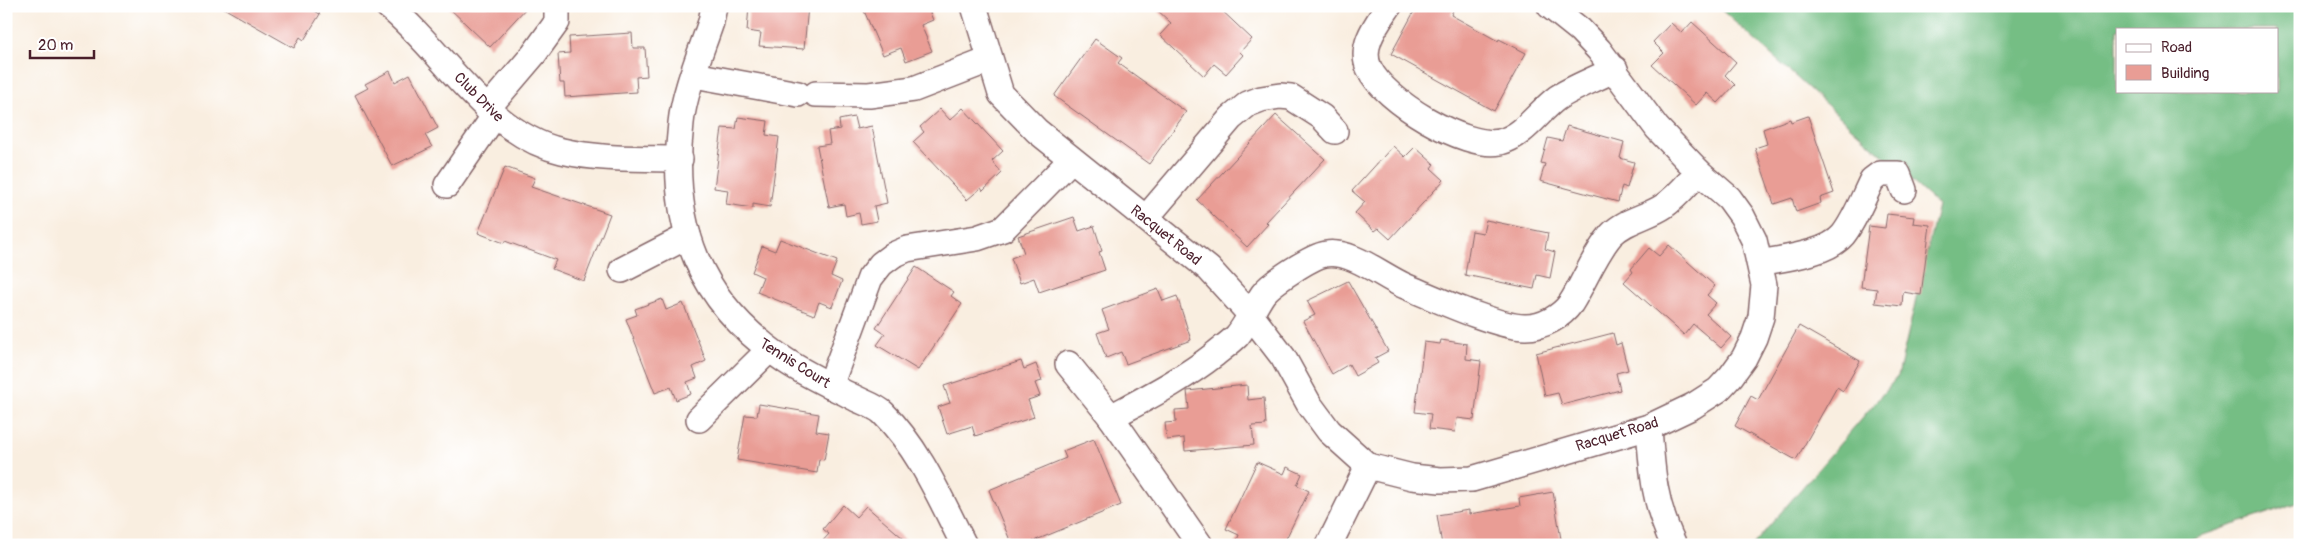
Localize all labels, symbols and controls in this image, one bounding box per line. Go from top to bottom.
scale bar [30,28,94,60]
legend [2116,28,2278,92]
text: 20 m [38,36,73,55]
text: Road [2161,38,2192,57]
text: Building [2161,64,2209,83]
street label: Club Drive [450,68,508,127]
street label: Racquet Road [1126,201,1205,270]
street label: Tennis Court [756,334,835,393]
street label: Racquet Road [1573,413,1661,456]

